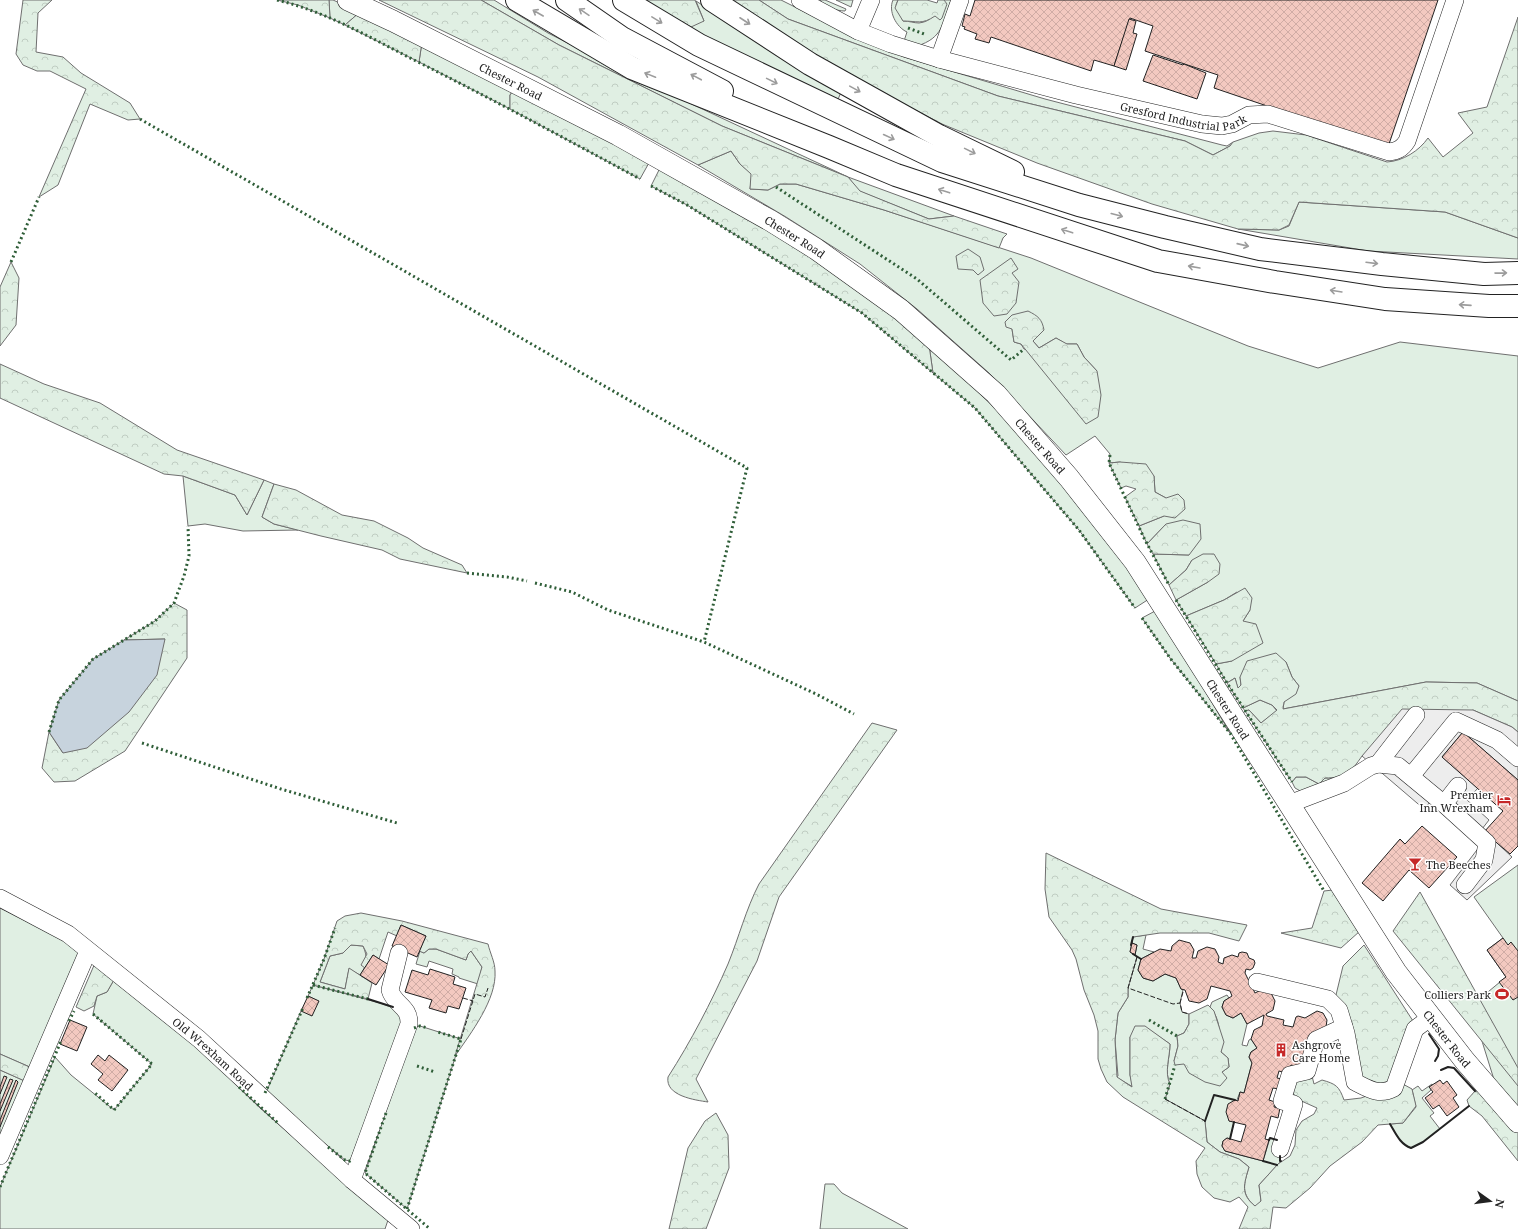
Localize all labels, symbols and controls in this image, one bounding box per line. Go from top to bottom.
one-way arrow [532,8,544,16]
one-way arrow [578,8,589,16]
one-way arrow [651,16,662,24]
one-way arrow [739,17,750,25]
street label: Chester Road [477,59,545,103]
one-way arrow [645,71,657,79]
one-way arrow [690,73,702,80]
one-way arrow [766,78,778,85]
one-way arrow [849,86,861,94]
street label: Gresford Industrial Park [1119,98,1249,134]
one-way arrow [883,134,895,141]
one-way arrow [963,148,975,155]
one-way arrow [937,187,950,194]
one-way arrow [1110,211,1123,219]
street label: Chester Road [762,212,829,261]
one-way arrow [1061,227,1074,234]
one-way arrow [1236,241,1249,249]
one-way arrow [1365,259,1378,267]
one-way arrow [1188,263,1201,271]
one-way arrow [1494,270,1507,277]
one-way arrow [1330,287,1343,295]
one-way arrow [1459,301,1472,308]
street label: Chester Road [1012,414,1069,477]
street label: Chester Road [1204,676,1253,742]
place label: Premier Inn Wrexham [1419,787,1494,815]
hotel icon: Premier Inn Wrexham [1496,792,1512,808]
bar icon: The Beeches [1407,856,1423,872]
place label: The Beeches [1426,857,1491,872]
sports icon: Colliers Park [1494,986,1510,1002]
place label: Colliers Park [1424,987,1492,1002]
street label: Chester Road [1420,1007,1475,1071]
street label: Old Wrexham Road [170,1013,257,1093]
place label: Ashgrove Care Home [1292,1037,1350,1065]
building icon: Ashgrove Care Home [1273,1042,1289,1058]
north arrow [1470,1181,1510,1221]
text: N [1492,1198,1509,1210]

